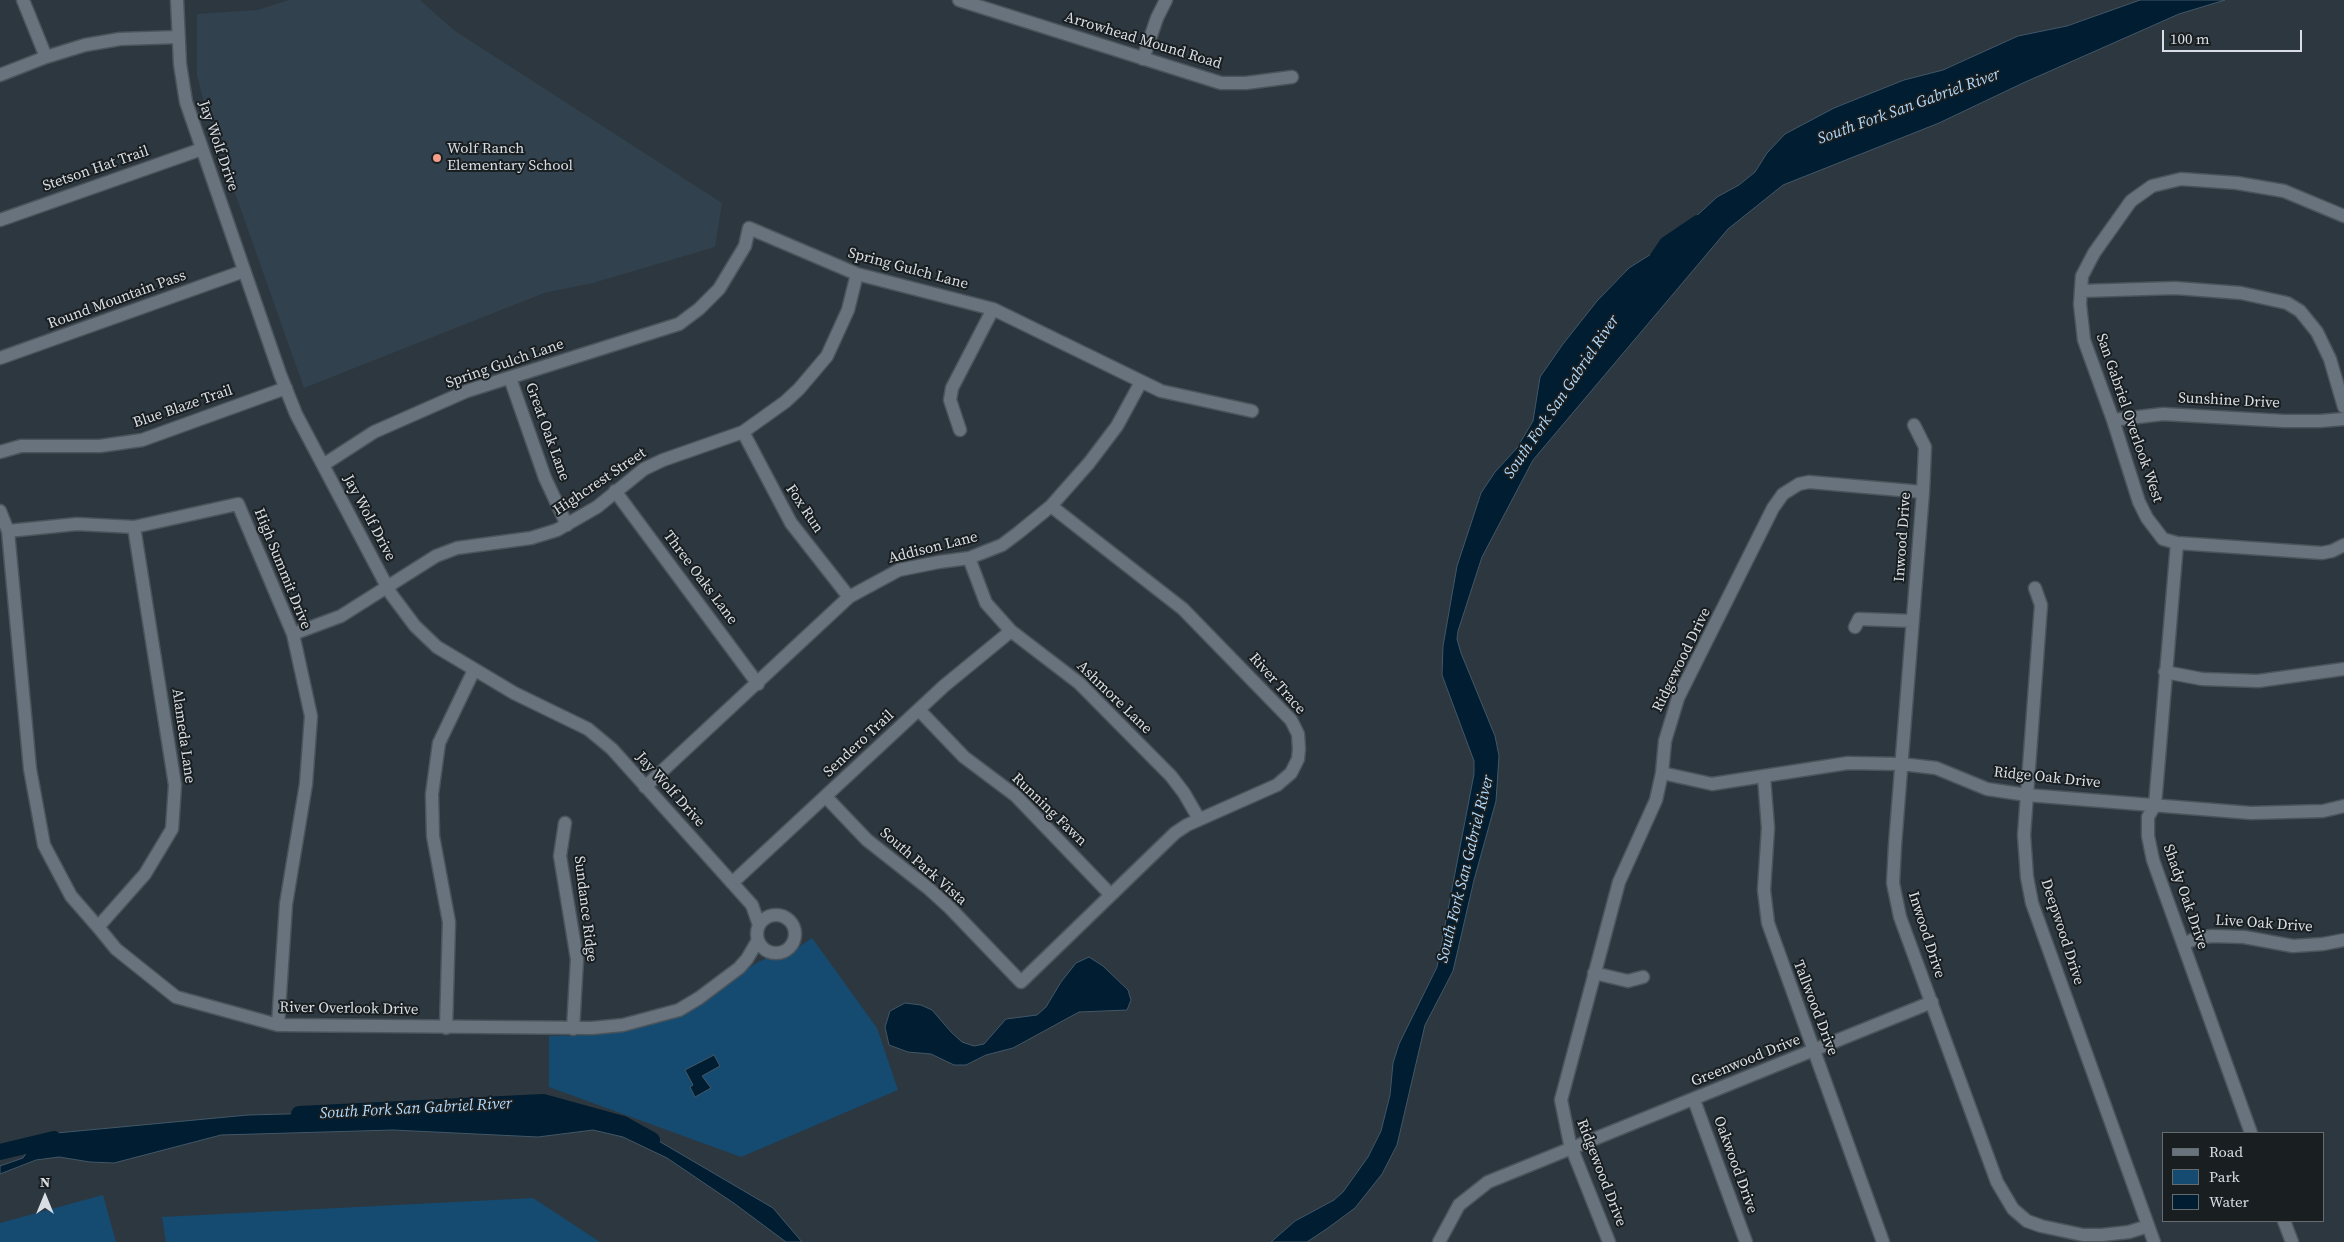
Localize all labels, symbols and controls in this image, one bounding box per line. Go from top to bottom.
street label: Arrowhead Mound Road [1062,9,1224,73]
scale bar [2164,20,2304,52]
text: 100 m [2170,28,2210,49]
water label: South Fork San Gabriel River [1815,65,2003,149]
street label: Jay Wolf Drive [194,98,242,194]
place label: Wolf Ranch Elementary School [447,140,573,175]
street label: Stetson Hat Trail [41,142,151,196]
marker: Wolf Ranch Elementary School [431,152,443,164]
street label: Spring Gulch Lane [846,244,970,294]
street label: Round Mountain Pass [45,267,189,333]
water label: South Fork San Gabriel River [1500,312,1624,482]
street label: San Gabriel Overlook West [2092,331,2166,505]
street label: Spring Gulch Lane [444,335,566,393]
street label: Great Oak Lane [521,380,573,484]
street label: Blue Blaze Trail [131,382,235,432]
street label: Sunshine Drive [2178,389,2280,413]
street label: Highcrest Street [550,444,650,520]
street label: Jay Wolf Drive [339,472,399,564]
street label: Fox Run [781,481,827,537]
street label: Inwood Drive [1891,491,1915,583]
street label: High Summit Drive [250,506,314,632]
street label: Three Oaks Lane [659,528,741,628]
street label: Addison Lane [886,528,980,568]
street label: Ridgewood Drive [1649,605,1715,715]
street label: River Trace [1245,650,1309,718]
street label: Ashmore Lane [1073,658,1155,738]
street label: Alameda Lane [167,687,199,785]
street label: Sendero Trail [820,707,898,781]
street label: Jay Wolf Drive [632,749,708,831]
street label: Ridge Oak Drive [1993,763,2101,793]
street label: Running Fawn [1008,770,1090,850]
water label: South Fork San Gabriel River [1433,773,1499,965]
street label: South Park Vista [876,824,970,910]
street label: Shady Oak Drive [2159,842,2211,952]
street label: Sundance Ridge [570,855,600,963]
street label: Deepwood Drive [2036,877,2088,987]
street label: Inwood Drive [1904,889,1948,981]
street label: Live Oak Drive [2215,912,2313,936]
street label: Tallwood Drive [1789,958,1841,1058]
street label: River Overlook Drive [279,999,419,1019]
street label: Greenwood Drive [1689,1031,1803,1091]
water label: South Fork San Gabriel River [319,1094,513,1124]
street label: Oakwood Drive [1709,1114,1761,1216]
street label: Ridgewood Drive [1572,1117,1630,1229]
legend [2162,1132,2324,1222]
text: Road [2209,1141,2243,1162]
text: Park [2209,1166,2240,1187]
north arrow [20,1172,70,1222]
text: N [40,1172,50,1192]
text: Water [2209,1191,2249,1212]

